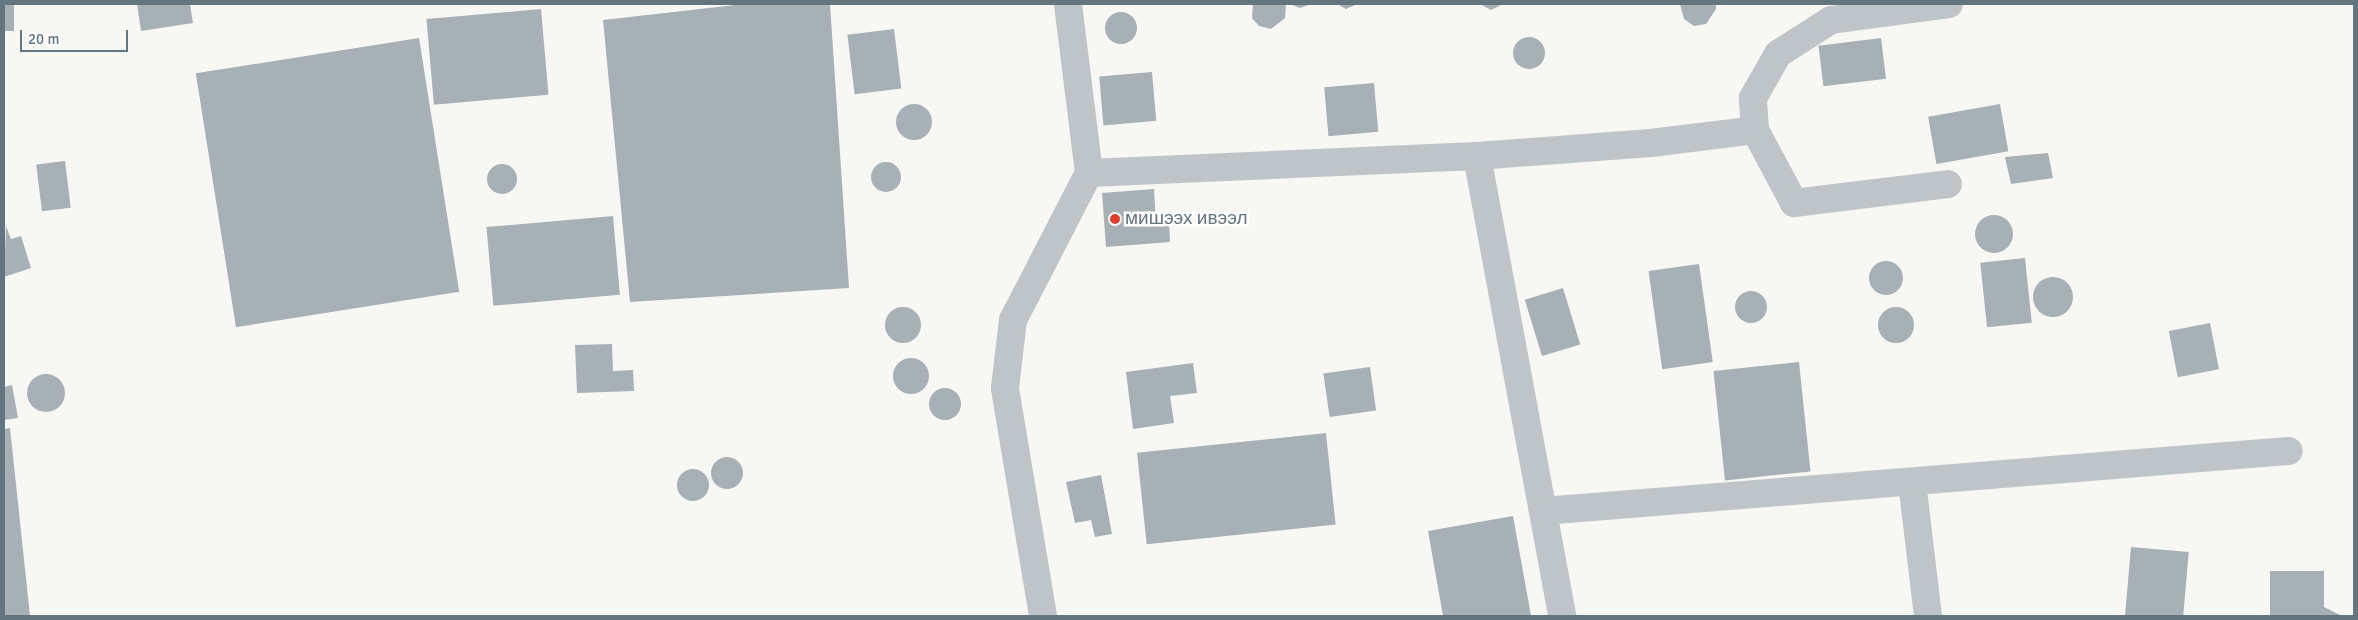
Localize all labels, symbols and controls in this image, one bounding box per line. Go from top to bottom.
scale bar [22,20,130,52]
text: 20 m [28,30,59,48]
place label: мишээх ивээл [1125,208,1248,230]
marker: мишээх ивээл [1109,213,1121,225]

